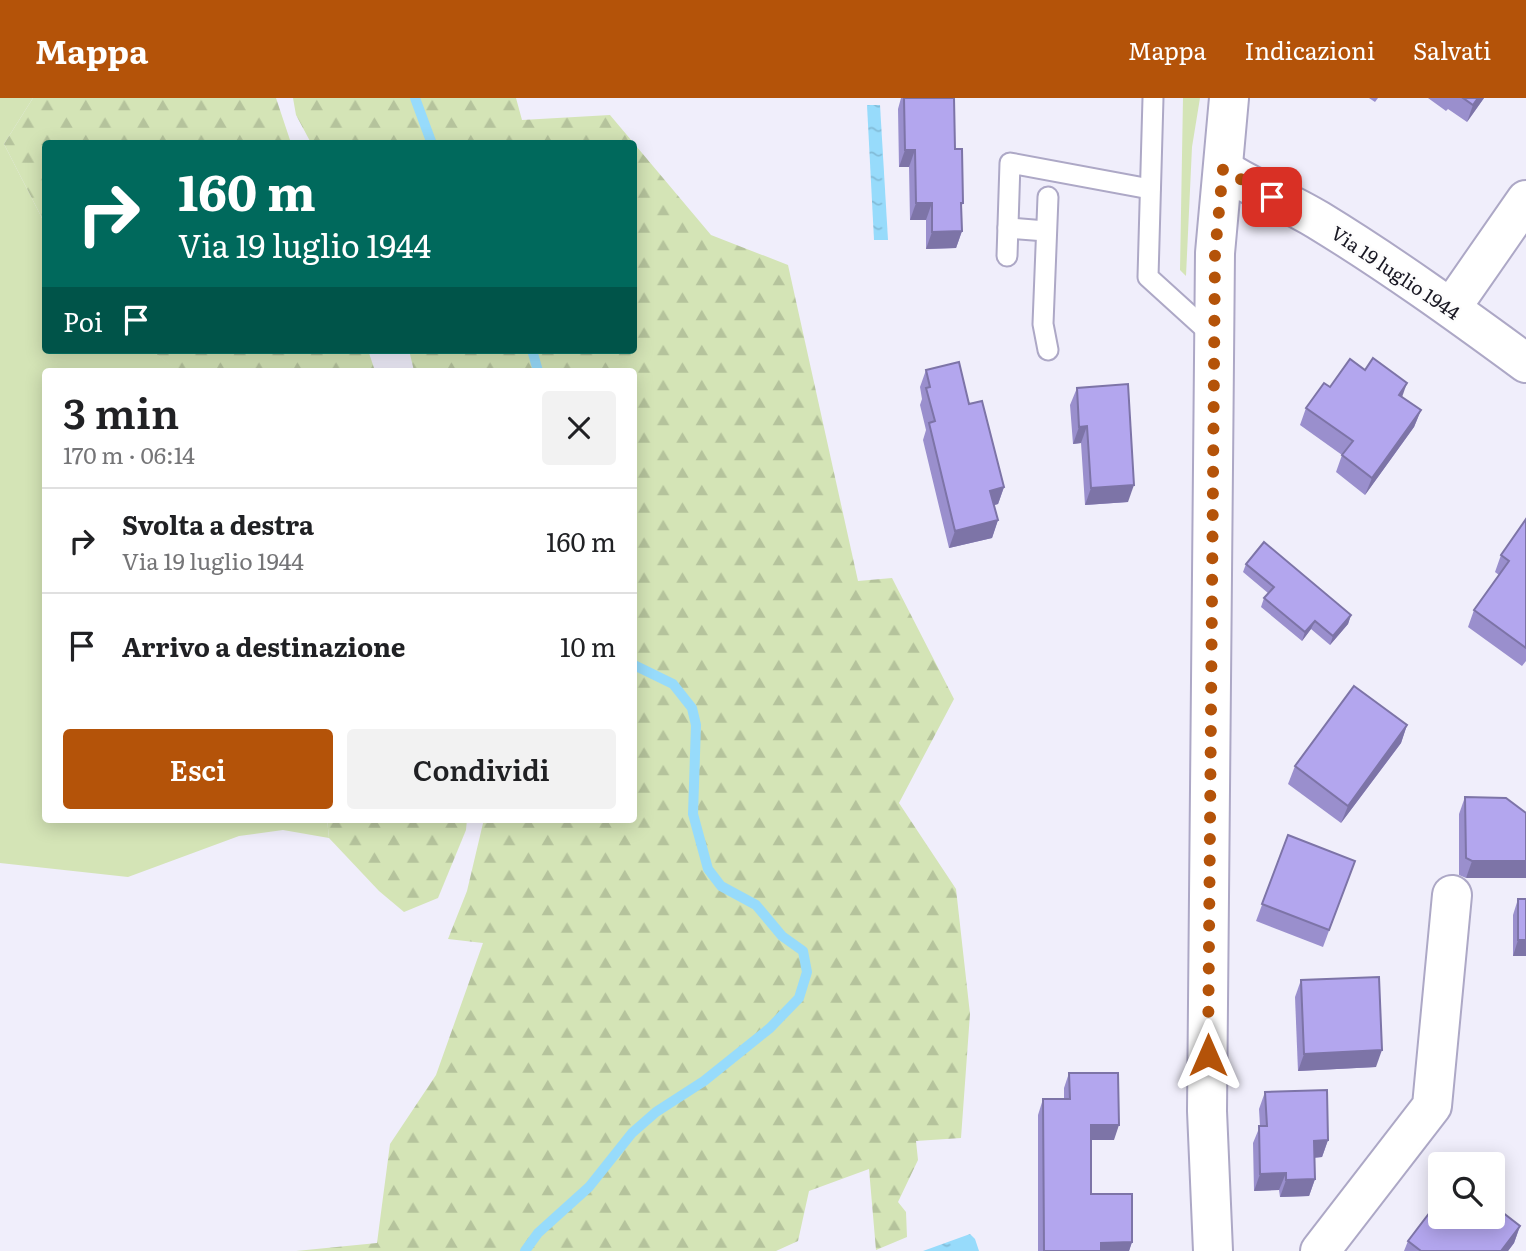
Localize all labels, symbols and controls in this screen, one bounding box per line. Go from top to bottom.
text: Mappa [35,25,148,74]
text: Mappa [1128,32,1206,67]
text: Indicazioni [1244,32,1375,67]
text: Salvati [1413,32,1491,67]
text: 160 m [178,153,316,226]
pin [1242,167,1302,227]
icon: right [63,168,154,259]
icon: arrive [1253,178,1291,216]
street label: Via 19 luglio 1944 [1326,218,1467,326]
text: Via 19 luglio 1944 [178,220,431,268]
text: Poi [63,301,103,340]
icon: arrive [117,301,155,339]
text: 3 min [63,380,179,442]
button: close [542,391,616,465]
text: 170 m · 06:14 [63,437,195,471]
text: Svolta a destra [122,504,314,543]
text: 160 m [546,521,616,560]
icon: right [63,522,101,560]
text: Via 19 luglio 1944 [122,543,304,577]
text: Arrivo a destinazione [122,626,406,665]
text: 10 m [560,626,616,665]
icon: arrive [63,627,101,665]
button: Esci [63,729,333,809]
button: Condividi [347,729,616,809]
position arrow [1171,1018,1245,1092]
map controls [1428,1152,1505,1229]
button: search [1428,1152,1505,1229]

